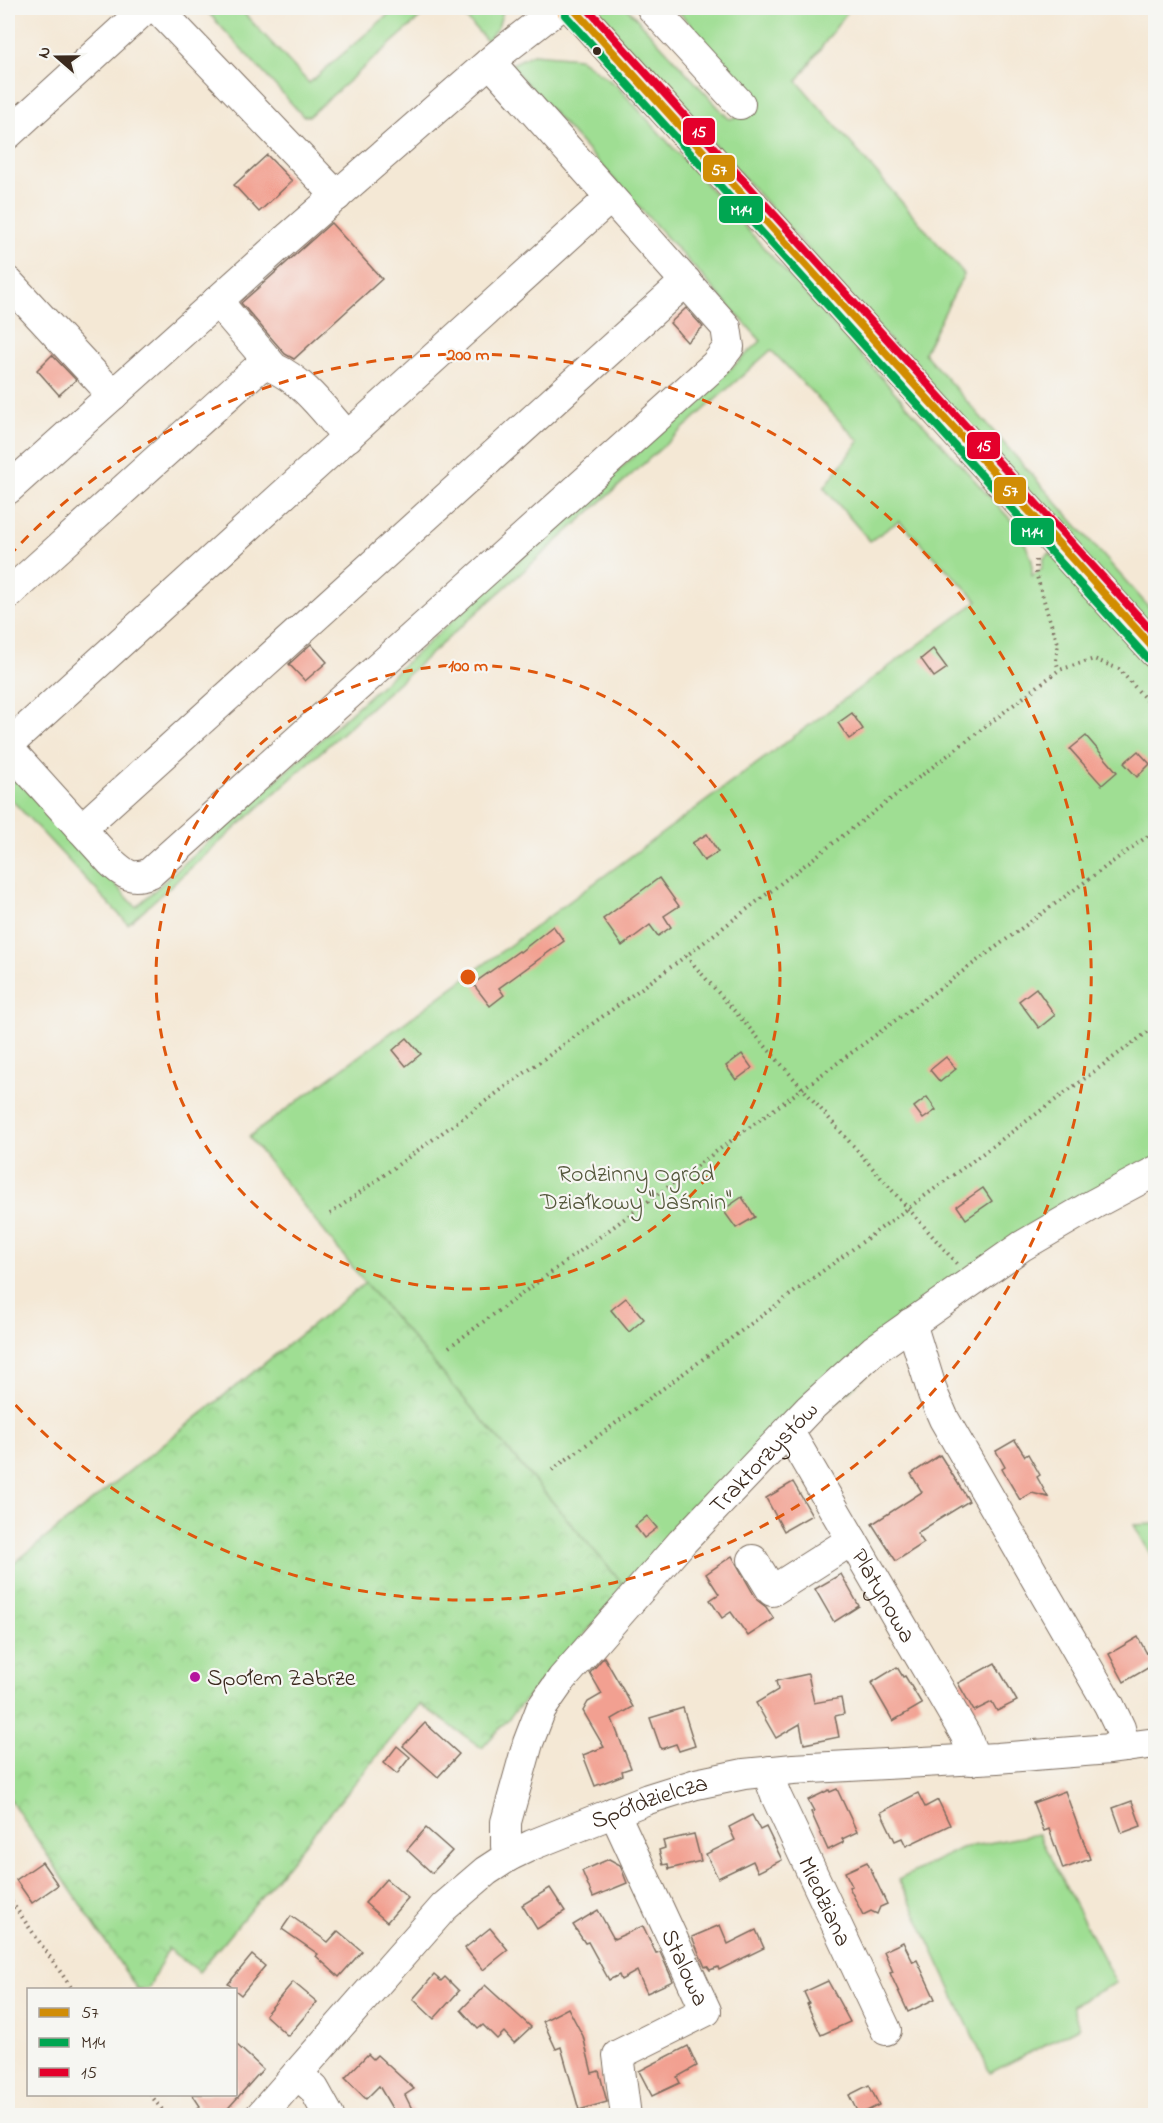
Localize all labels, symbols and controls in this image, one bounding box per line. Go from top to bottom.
north arrow [27,27,87,87]
text: N [32,43,58,62]
unlabelled marker [591,45,603,57]
line badge: 15 [682,117,716,146]
text: 15 [692,121,707,145]
line badge: 57 [702,154,736,183]
text: 57 [711,159,727,183]
line badge: M14 [718,195,764,224]
text: M14 [730,199,752,223]
text: 200 m [446,343,490,369]
line badge: 15 [966,431,1001,460]
text: 15 [977,435,992,459]
line badge: 57 [993,476,1027,505]
text: 57 [1002,480,1018,504]
line badge: M14 [1010,517,1055,546]
text: M14 [1021,521,1043,545]
text: 100 m [448,654,488,680]
centre of rings [458,967,478,987]
park label: Rodzinny Ogród Działkowy "Jaśmin" [539,1158,732,1222]
street label: Traktorzystów [702,1394,828,1523]
street label: Platynowa [841,1543,923,1650]
place label: Społem Zabrze [207,1662,356,1697]
marker: Społem Zabrze [188,1670,202,1684]
street label: Spółdzielcza [586,1767,711,1840]
street label: Miedziana [787,1852,859,1953]
street label: Stalowa [650,1924,717,2013]
legend [27,1988,237,2096]
text: 57 [81,2001,99,2027]
text: M14 [81,2031,106,2057]
text: 15 [81,2061,97,2087]

